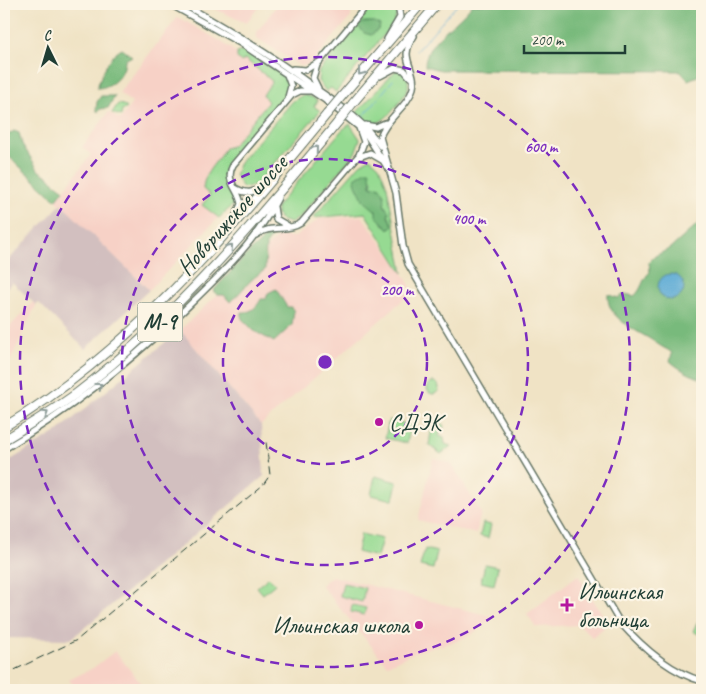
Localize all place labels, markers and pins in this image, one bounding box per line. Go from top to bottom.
centre of rings [316,353,334,371]
place label: СДЭК [389,407,447,437]
marker: СДЭК [373,416,385,428]
place label: Ильинская больница [578,576,664,634]
marker: Ильинская больница [560,598,574,612]
place label: Ильинская школа [272,610,410,640]
marker: Ильинская школа [413,619,425,631]

